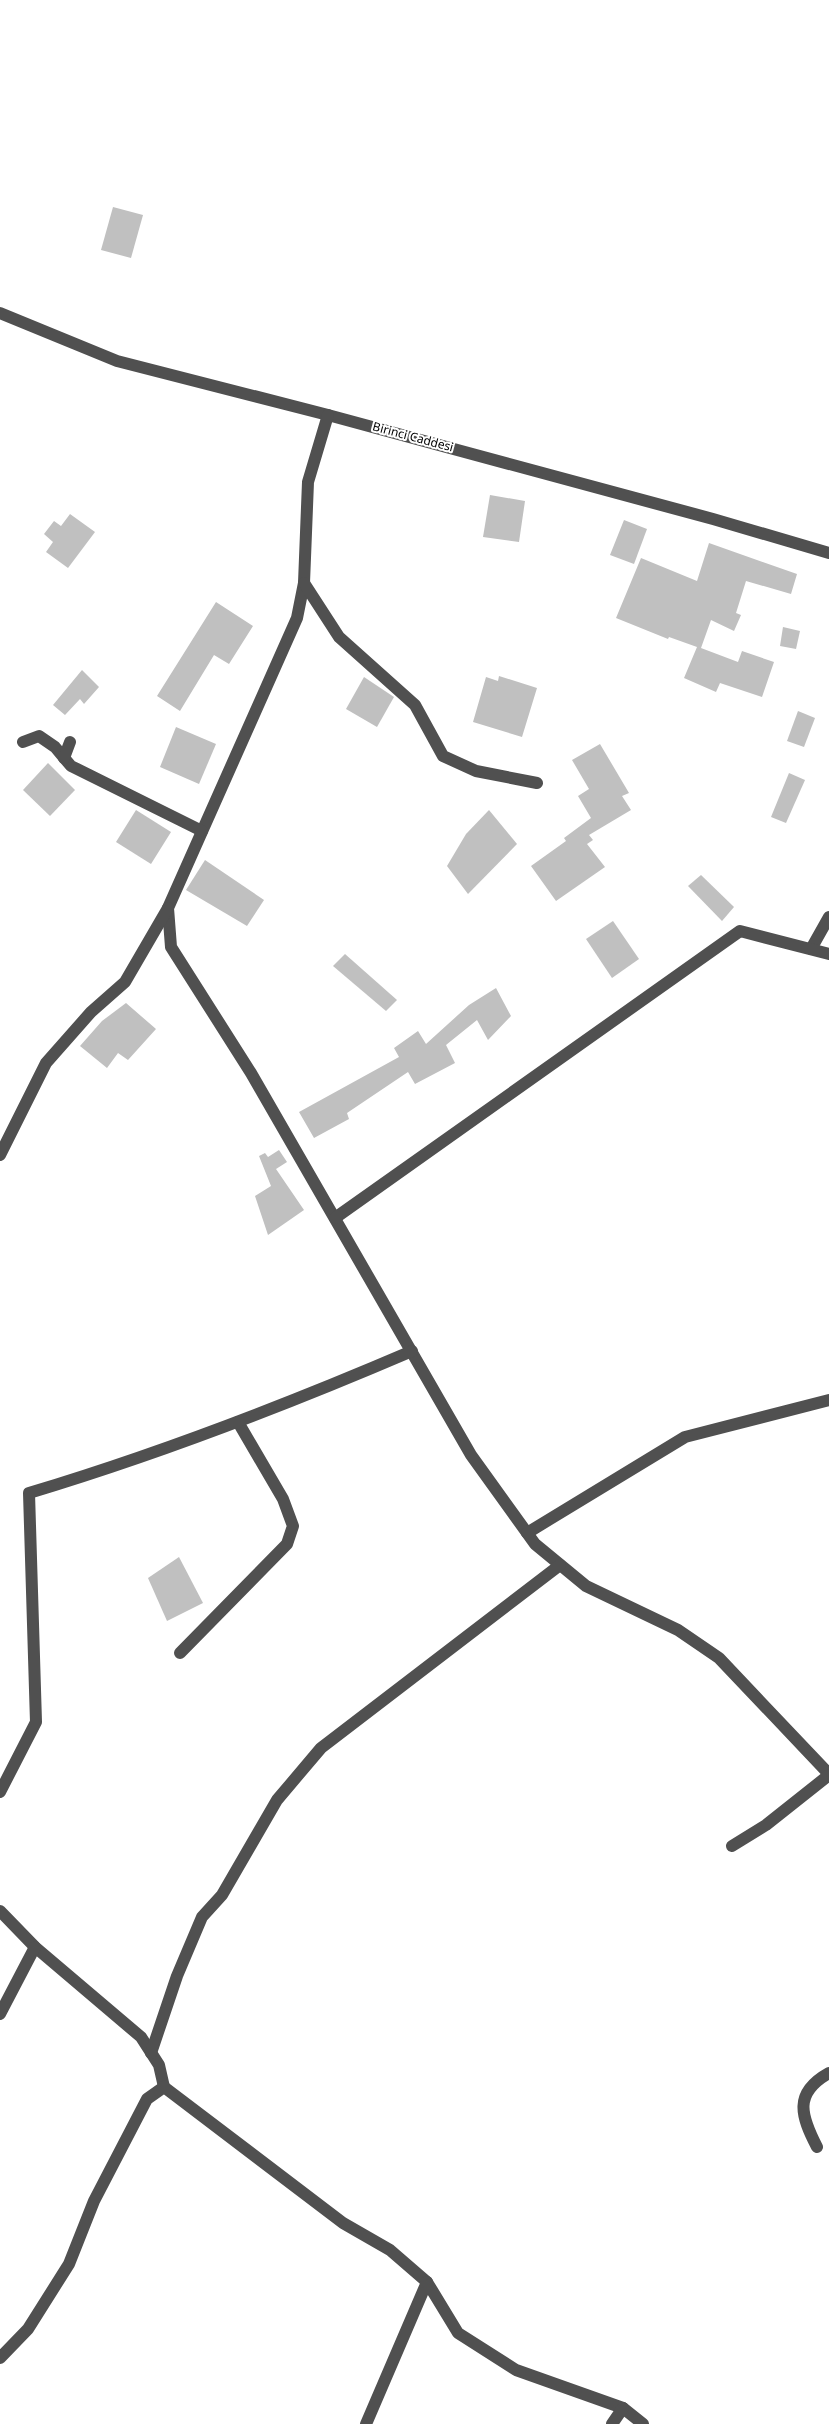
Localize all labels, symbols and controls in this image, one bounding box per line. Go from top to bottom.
street label: Birinci Caddesi [371,418,455,455]

